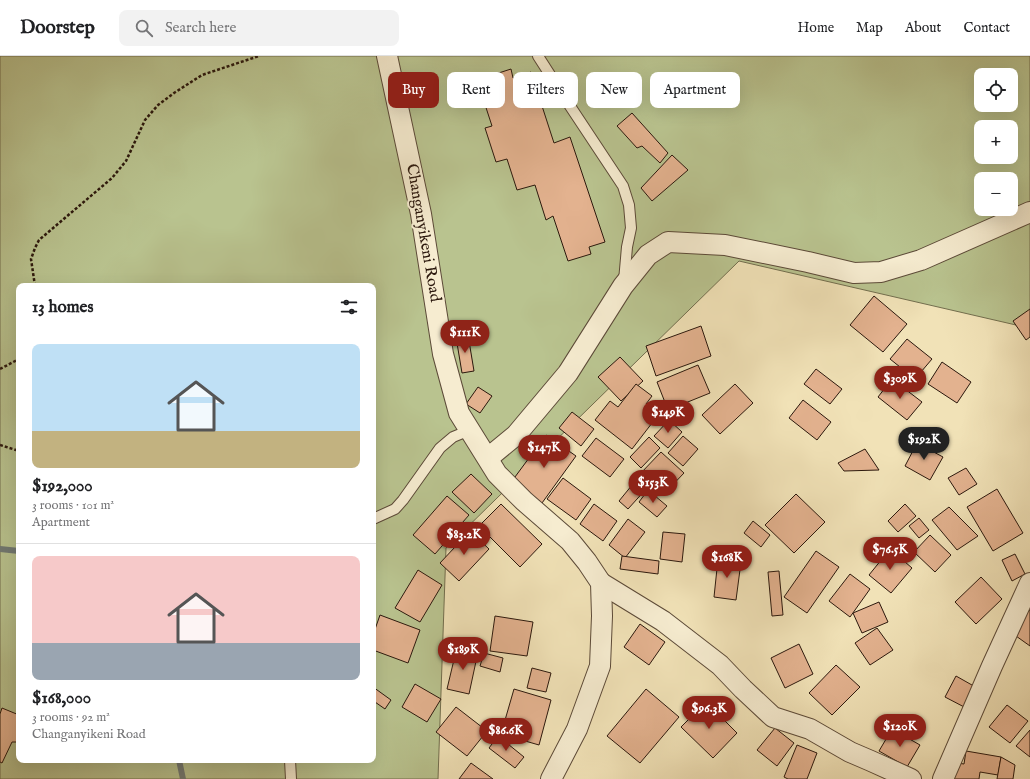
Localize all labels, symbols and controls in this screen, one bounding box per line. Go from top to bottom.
search box [119,10,399,46]
text: Doorstep [20,16,95,40]
icon: search [133,17,155,39]
text: Search here [165,18,236,37]
text: Home [798,19,834,37]
text: Map [856,19,883,37]
text: About [905,19,941,37]
text: Contact [963,19,1010,37]
map controls [974,68,1018,216]
button: locate [974,68,1018,112]
chip: Buy [388,72,439,108]
chip: Rent [447,72,505,108]
chip: Filters [513,72,578,108]
chip: New [586,72,642,108]
chip: Apartment [650,72,740,108]
button: + [974,120,1018,164]
street label: Changanyikeni Road [401,162,445,304]
button: − [974,172,1018,216]
icon: filters [338,296,360,318]
text: 13 homes [32,297,93,318]
pin: $111K [437,320,493,354]
text: $111K [449,324,481,341]
pin: $309K [872,366,928,400]
icon: home [160,370,232,442]
text: $309K [883,370,917,387]
pin: $149K [640,400,696,434]
text: $149K [651,404,685,421]
pin: $192K [896,427,952,461]
text: $192K [907,431,941,448]
pin: $147K [516,435,572,469]
text: $147K [527,439,561,456]
pin: $153K [625,470,681,504]
text: $153K [637,474,669,491]
text: $192,000 [32,476,93,497]
text: 3 rooms · 101 m² [32,497,114,514]
text: Apartment [32,514,90,531]
pin: $83.2K [431,522,497,556]
text: $83.2K [446,526,482,543]
pin: $76.5K [857,537,923,571]
text: $76.5K [872,541,908,558]
pin: $168K [699,545,755,579]
text: $168K [711,549,743,566]
icon: home [160,582,232,654]
pin: $189K [435,637,491,671]
text: $189K [447,641,479,658]
text: $168,000 [32,688,91,709]
pin: $96.3K [676,696,742,730]
text: $96.3K [691,700,727,717]
text: 3 rooms · 92 m² [32,709,110,726]
pin: $120K [872,714,928,748]
pin: $86.6K [473,718,539,752]
text: $120K [883,718,917,735]
text: $86.6K [488,722,524,739]
text: Changanyikeni Road [32,726,146,743]

